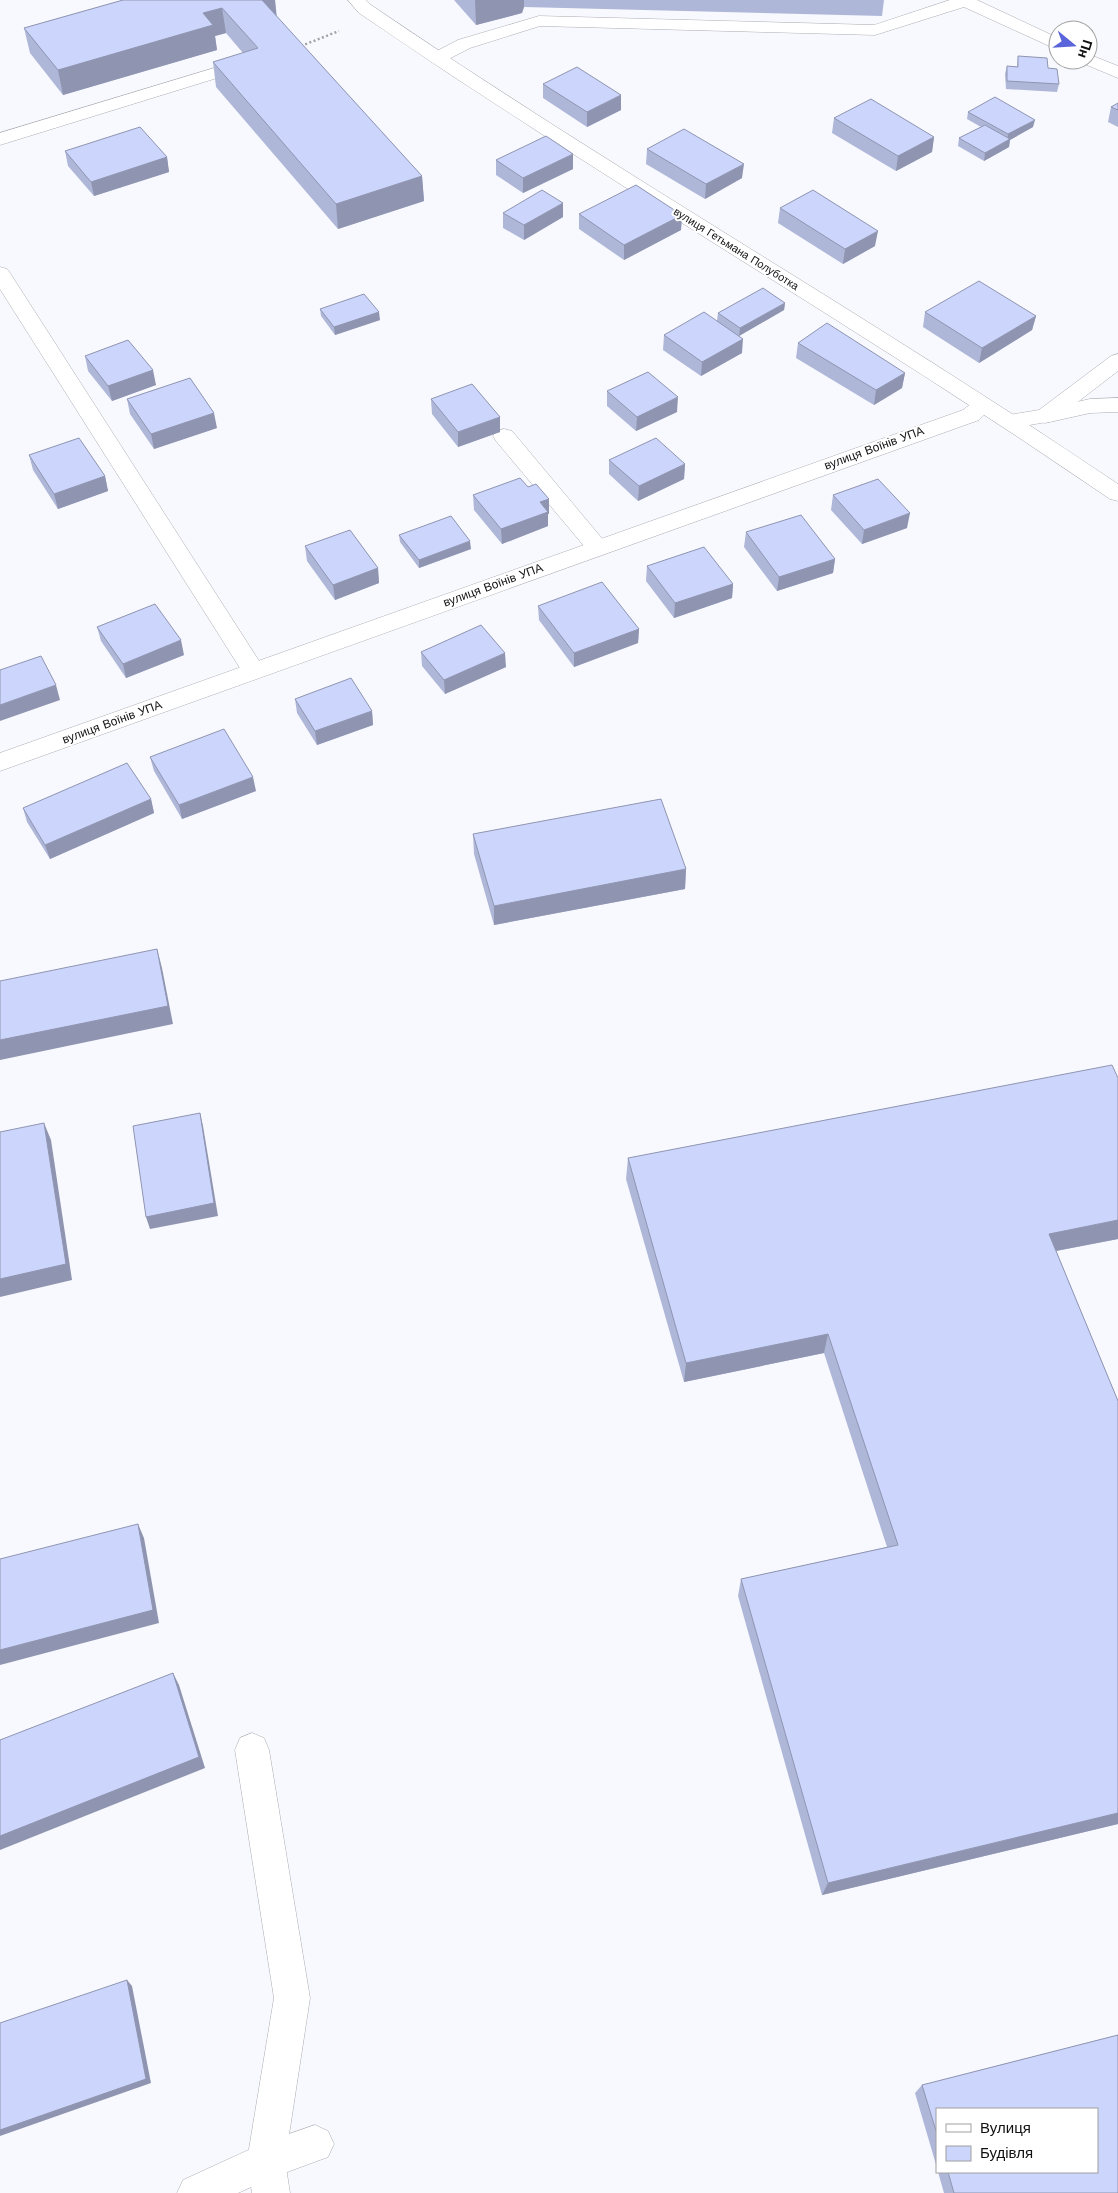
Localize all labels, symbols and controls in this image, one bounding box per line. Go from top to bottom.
north arrow [1048,20,1098,70]
text: Пн [1075,38,1096,60]
street label: вулиця Гетьмана Полуботка [671,205,802,293]
street label: вулиця Воїнів УПА [822,423,926,473]
street label: вулиця Воїнів УПА [441,560,545,610]
street label: вулиця Воїнів УПА [60,697,164,747]
legend [936,2108,1098,2173]
text: Вулиця [980,2119,1031,2137]
text: Будівля [980,2144,1033,2162]

